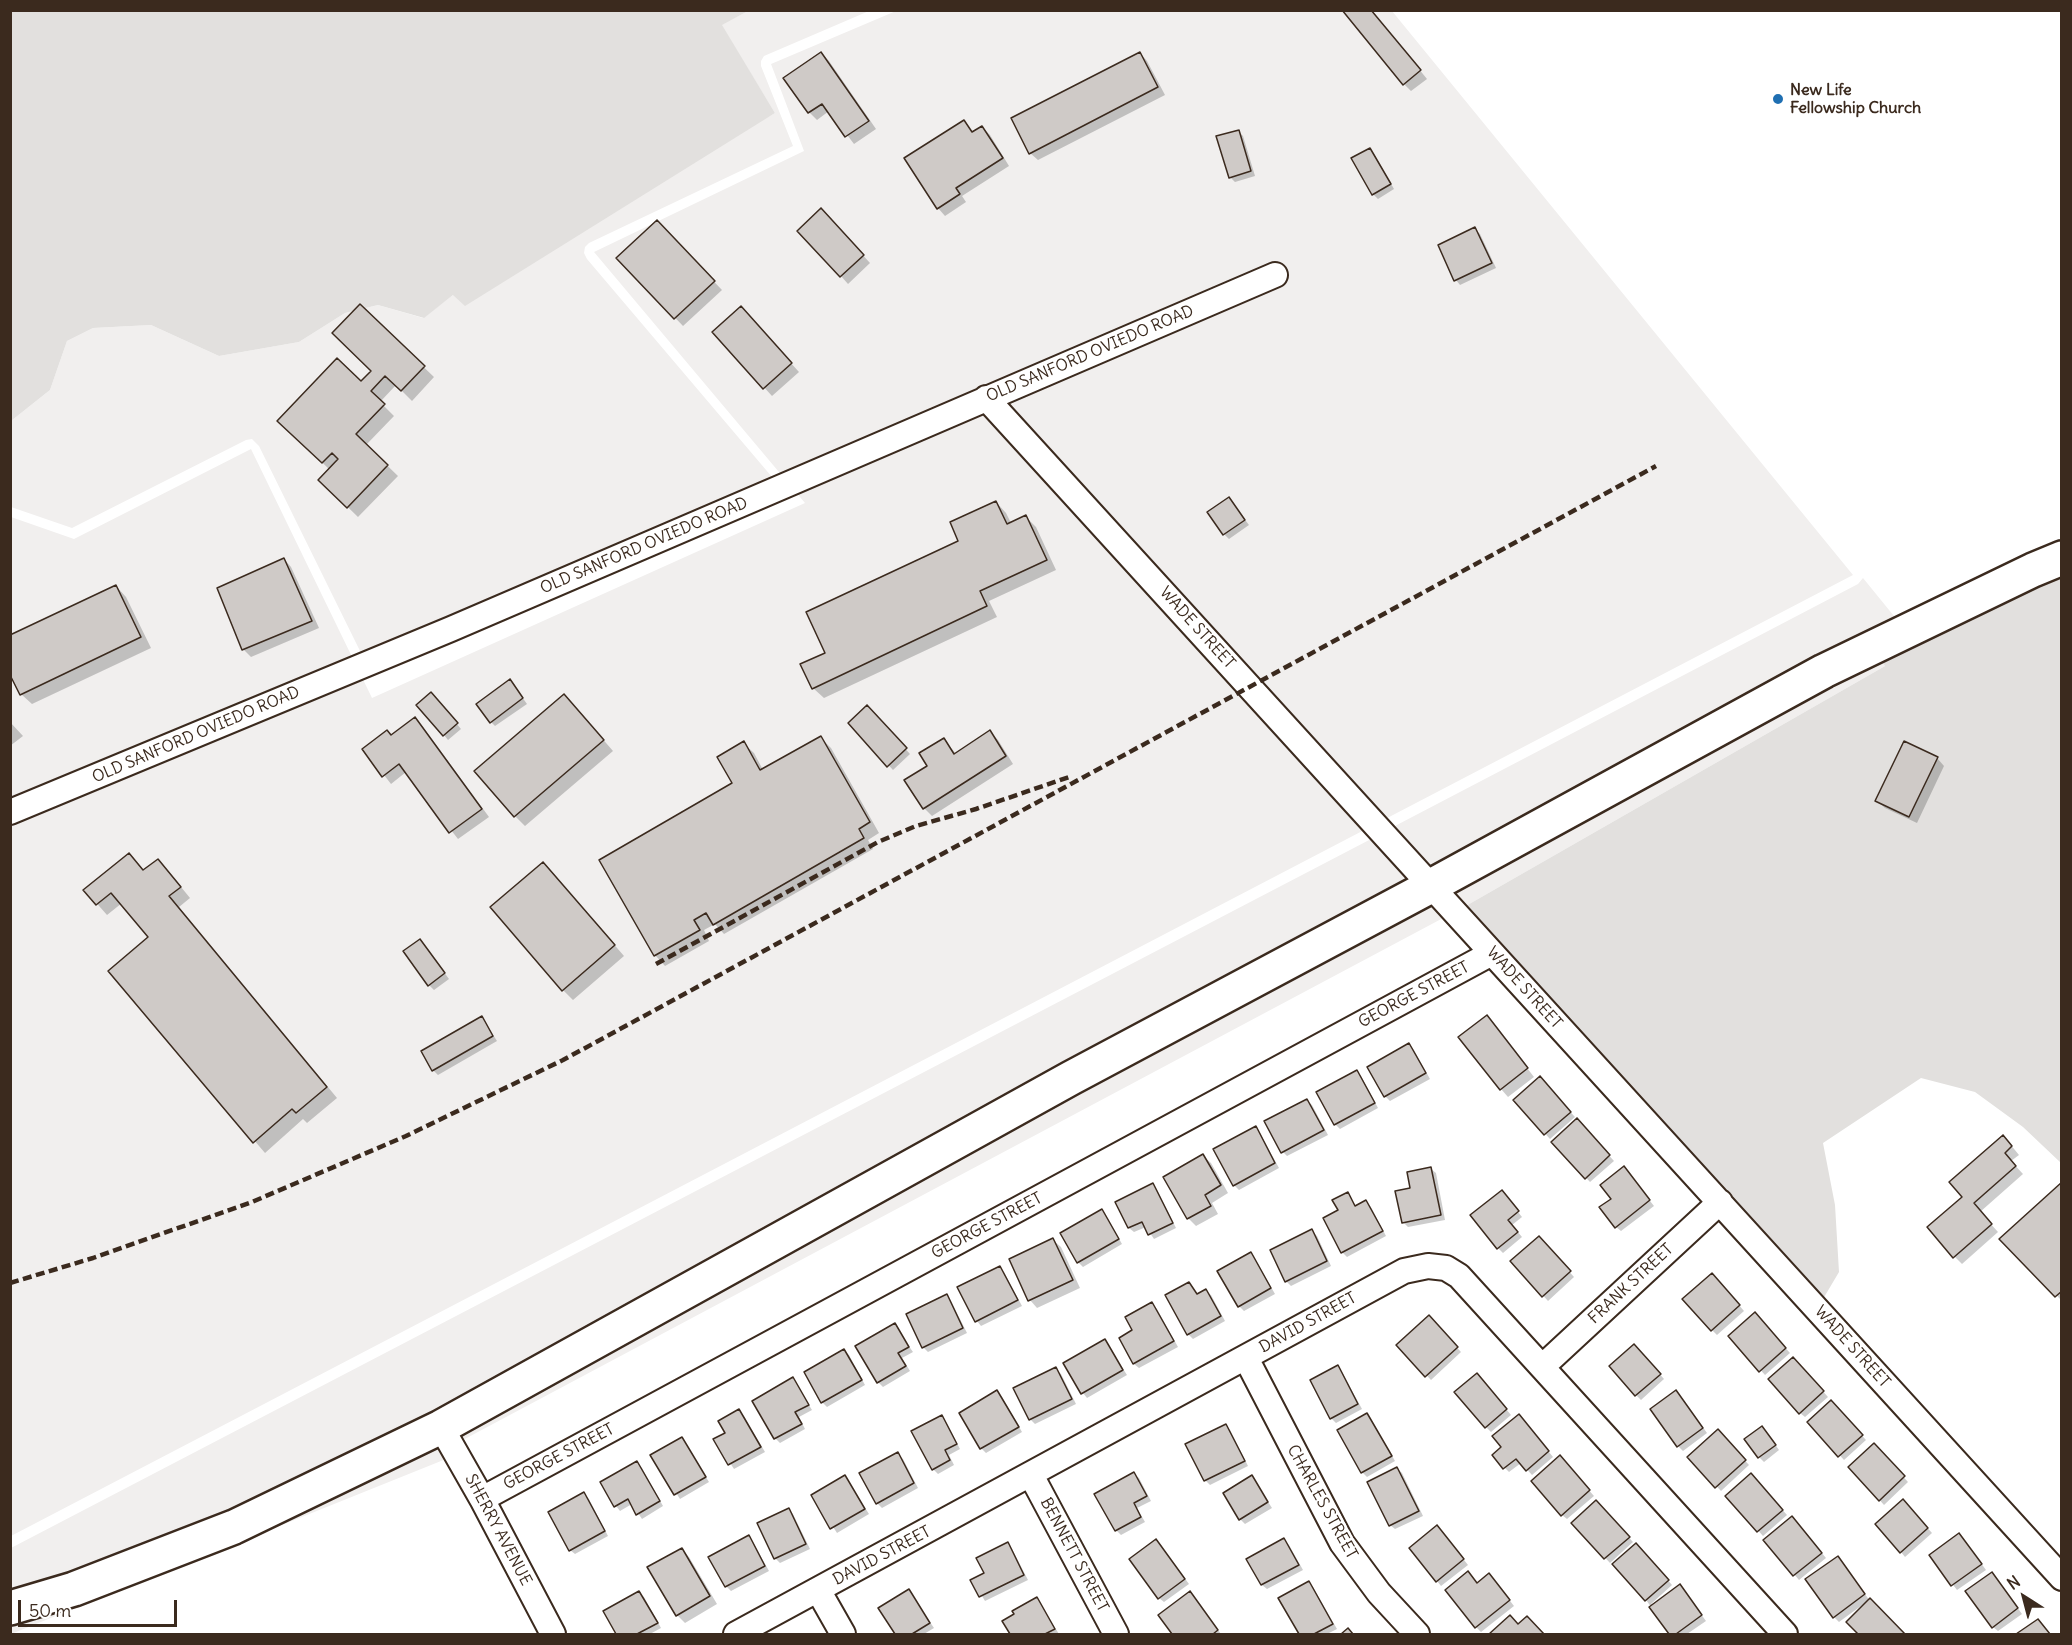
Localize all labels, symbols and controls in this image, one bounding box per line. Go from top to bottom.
place label: New Life Fellowship Church [1790,80,1921,118]
marker: New Life Fellowship Church [1771,92,1785,106]
street label: OLD SANFORD OVIEDO ROAD [983,302,1197,406]
street label: OLD SANFORD OVIEDO ROAD [537,494,751,598]
street label: WADE STREET [1155,583,1239,673]
street label: OLD SANFORD OVIEDO ROAD [89,683,303,787]
street label: WADE STREET [1482,943,1566,1033]
street label: GEORGE STREET [1355,958,1473,1032]
street label: GEORGE STREET [928,1189,1046,1263]
street label: FRANK STREET [1585,1240,1677,1328]
street label: DAVID STREET [1256,1288,1360,1358]
street label: WADE STREET [1810,1302,1894,1392]
street label: GEORGE STREET [500,1420,618,1494]
street label: CHARLES STREET [1283,1442,1361,1562]
street label: SHERRY AVENUE [461,1471,535,1589]
street label: BENNETT STREET [1036,1495,1112,1615]
street label: DAVID STREET [830,1522,934,1590]
north arrow [1994,1567,2054,1627]
text: N [2003,1571,2024,1594]
scale bar [21,1588,180,1626]
text: 50 m [29,1599,71,1622]

